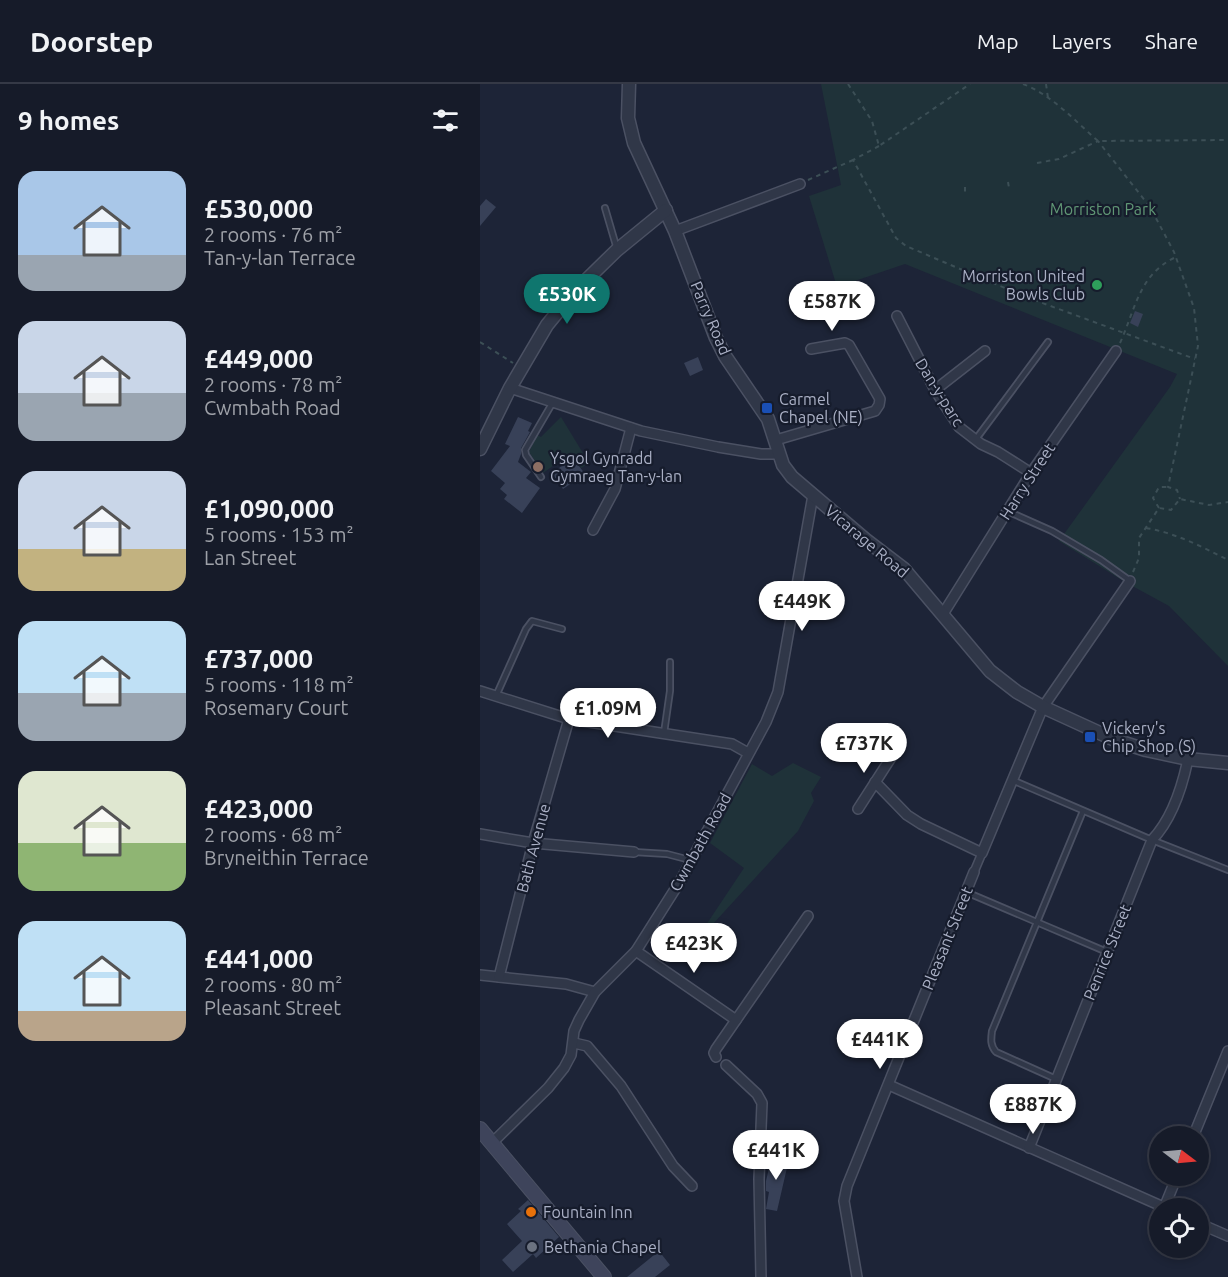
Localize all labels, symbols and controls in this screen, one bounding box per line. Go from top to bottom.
text: Doorstep [30,26,153,57]
text: Map [977,29,1018,53]
text: Layers [1051,29,1112,53]
text: Share [1145,29,1198,53]
icon: filters [429,104,462,137]
text: 9 homes [18,106,119,135]
text: £530,000 [204,194,313,223]
icon: home [66,195,138,267]
park label: Morriston Park [1050,200,1156,218]
text: 2 rooms · 76 m² [204,223,342,246]
text: Tan-y-lan Terrace [204,246,356,269]
place label: Morriston United Bowls Club [962,267,1085,303]
pin: £530K [525,274,609,325]
street label: Parry Road [687,278,735,358]
marker: Morriston United Bowls Club [1090,278,1104,292]
pin: £587K [790,281,874,332]
text: £530K [538,282,596,305]
text: £587K [803,289,861,312]
text: £449,000 [204,344,313,373]
icon: home [66,345,138,417]
street label: Dan-y-parc [912,355,968,430]
text: 2 rooms · 78 m² [204,373,342,396]
place label: Carmel Chapel (NE) [779,390,863,427]
text: Cwmbath Road [204,396,341,419]
marker: Carmel Chapel (NE) [760,401,774,415]
street label: Harry Street [996,439,1059,523]
place label: Ysgol Gynradd Gymraeg Tan-y-lan [550,449,682,485]
marker: Ysgol Gynradd Gymraeg Tan-y-lan [531,460,545,474]
text: £1,090,000 [204,494,334,523]
icon: home [66,495,138,567]
street label: Vicarage Road [822,501,912,581]
text: 5 rooms · 153 m² [204,523,354,546]
text: Lan Street [204,546,296,569]
pin: £449K [760,581,844,632]
text: £449K [773,589,831,612]
text: £737,000 [204,644,313,673]
icon: home [66,645,138,717]
text: 5 rooms · 118 m² [204,673,354,696]
pin: £1.09M [559,688,657,739]
text: Rosemary Court [204,696,348,719]
text: £1.09M [574,696,642,719]
place label: Vickery's Chip Shop (S) [1102,719,1196,756]
pin: £737K [822,723,906,774]
marker: Vickery's Chip Shop (S) [1083,730,1097,744]
text: £737K [835,731,893,754]
street label: Cwmbath Road [666,790,734,894]
text: £423,000 [204,794,313,823]
icon: home [66,795,138,867]
street label: Bath Avenue [512,802,554,894]
text: 2 rooms · 68 m² [204,823,342,846]
text: Bryneithin Terrace [204,846,369,869]
street label: Pleasant Street [918,883,976,992]
street label: Penrice Street [1080,901,1135,1003]
pin: £423K [652,923,736,974]
text: £423K [665,931,723,954]
text: £441,000 [204,944,313,973]
icon: home [66,945,138,1017]
text: 2 rooms · 80 m² [204,973,342,996]
text: Pleasant Street [204,996,341,1019]
pin: £441K [838,1019,922,1070]
text: £441K [851,1027,909,1050]
pin: £887K [991,1084,1075,1135]
text: £887K [1004,1092,1062,1115]
north arrow [1149,1126,1209,1186]
map controls [1149,1126,1209,1258]
pin: £441K [734,1130,818,1181]
text: £441K [747,1138,805,1161]
button: locate [1149,1198,1209,1258]
place label: Fountain Inn [543,1203,633,1221]
marker: Fountain Inn [524,1205,538,1219]
place label: Bethania Chapel [544,1238,661,1256]
marker: Bethania Chapel [525,1240,539,1254]

